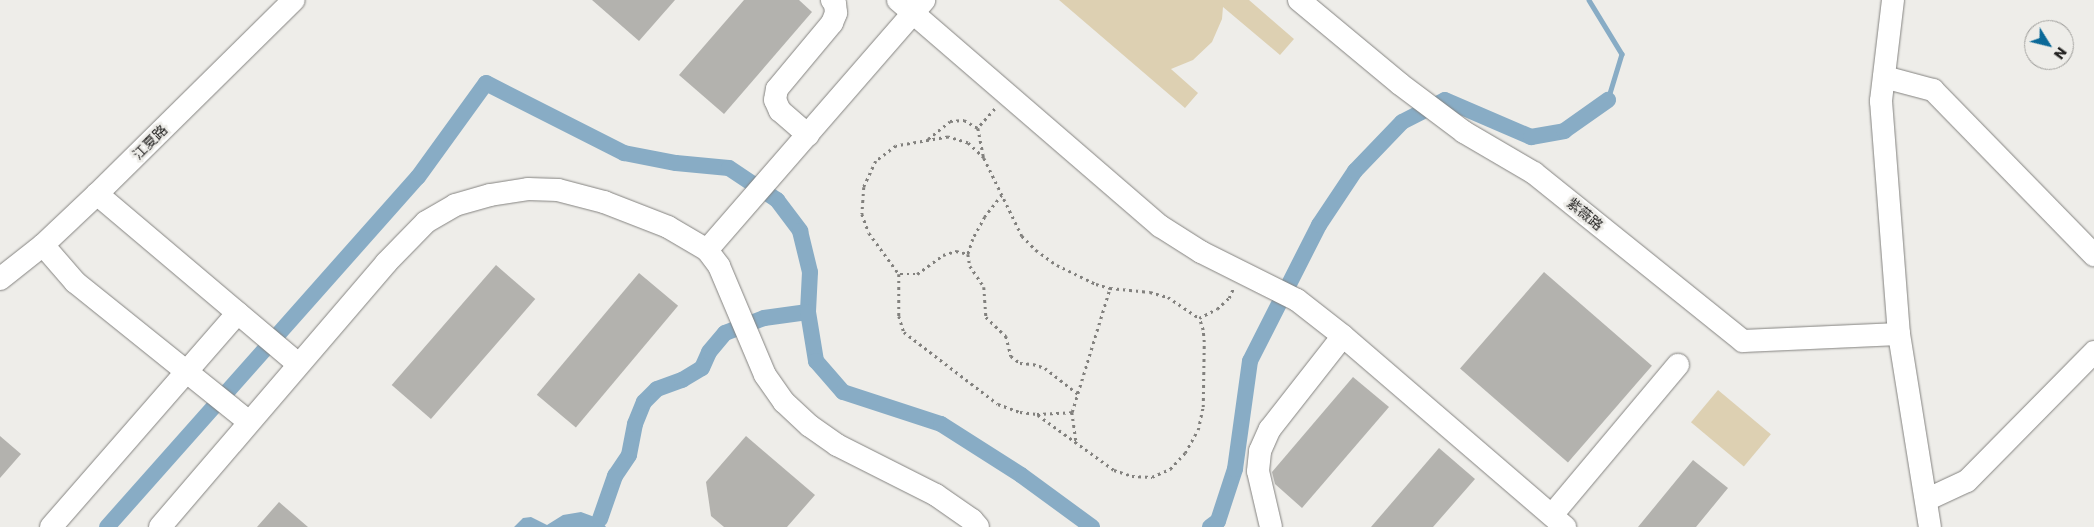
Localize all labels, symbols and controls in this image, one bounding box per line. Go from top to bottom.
north arrow [2024,20,2074,70]
text: N [2049,43,2072,63]
street label: 江夏路 [129,121,171,163]
street label: 紫薇路 [1563,194,1607,234]

